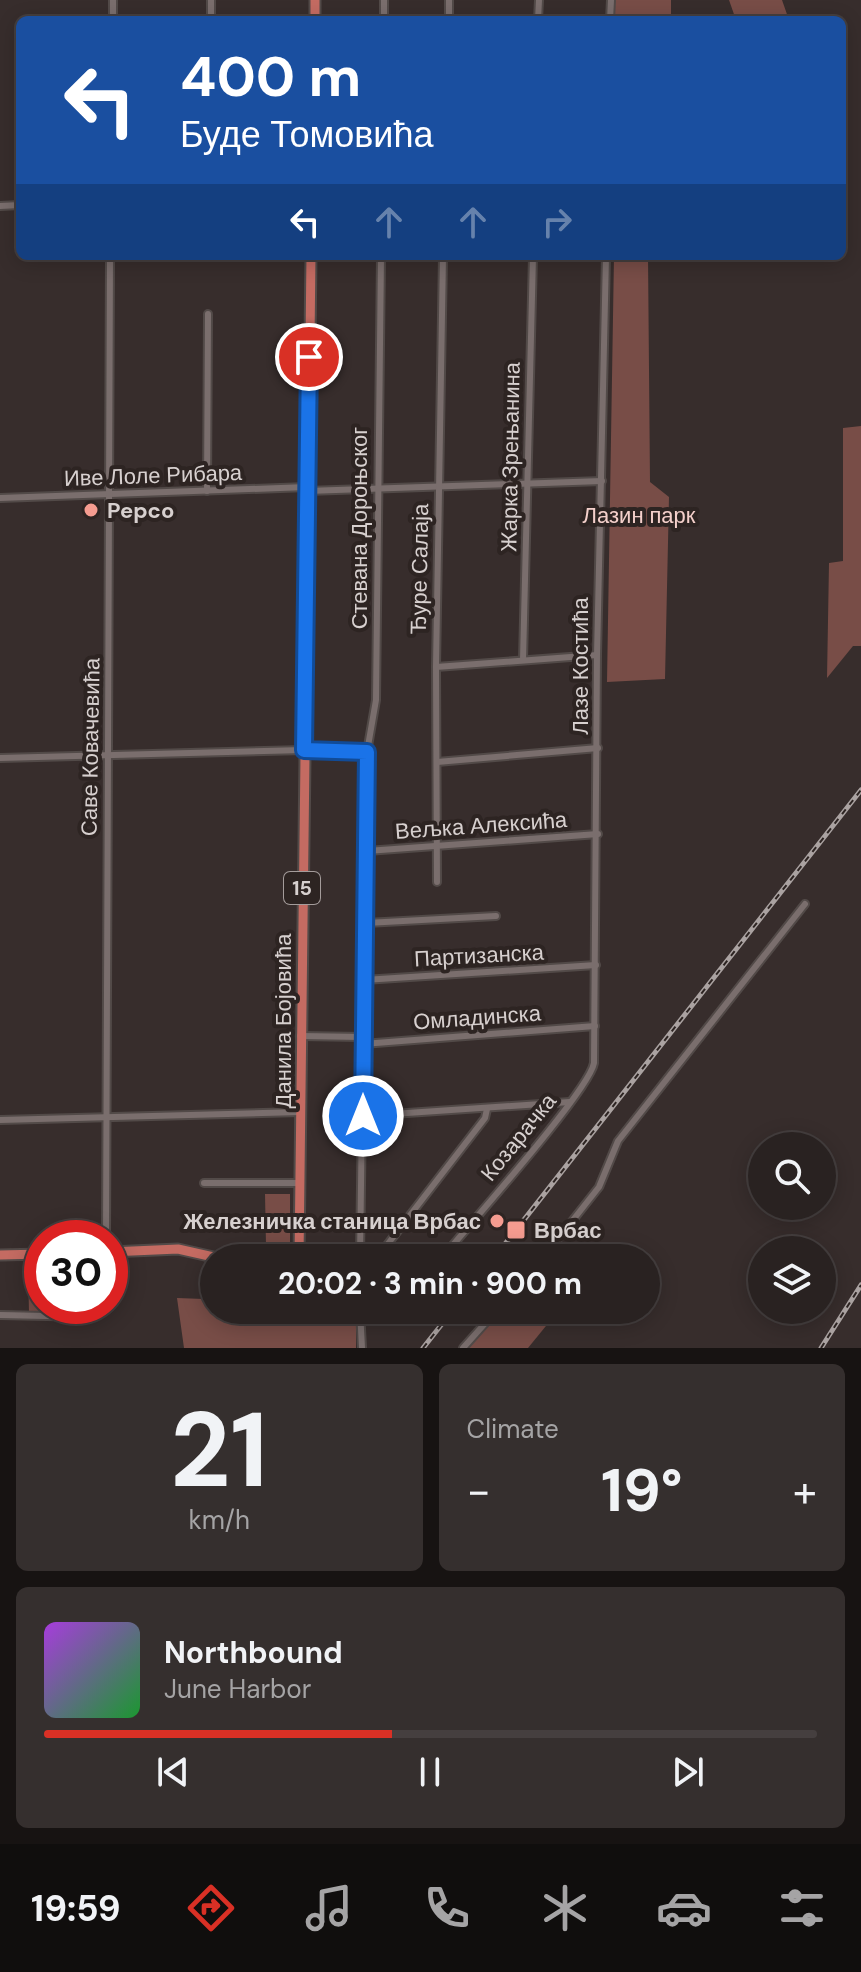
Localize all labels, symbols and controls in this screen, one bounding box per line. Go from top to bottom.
text: 400 m [180,40,361,113]
icon: left [48,48,152,152]
text: Буде Томовића [180,111,434,158]
icon: left [283,200,327,244]
icon: ahead [367,200,411,244]
icon: ahead [451,200,495,244]
icon: right [535,200,579,244]
pin [275,323,343,391]
icon: arrive [287,335,331,379]
street label: Жарка Зрењанина [494,361,527,552]
street label: Стевана Дороњског [345,427,374,629]
street label: Иве Лоле Рибара [63,458,243,493]
place label: Pepco [107,496,174,525]
marker: Pepco [82,501,100,519]
park label: Лазин парк [583,501,696,530]
street label: Ђуре Салаја [404,503,435,635]
street label: Лазе Костића [566,597,595,735]
street label: Саве Ковачевића [74,657,107,836]
street label: Вељка Алексића [394,805,569,846]
road number: 15 [284,872,320,904]
street label: Данила Бојовића [269,933,298,1108]
street label: Партизанска [413,938,545,973]
street label: Омладинска [412,999,543,1036]
position arrow [321,1074,405,1158]
street label: Козарачка [474,1087,563,1187]
map controls [748,1132,836,1324]
button: search [748,1132,836,1220]
place label: Железничка станица Врбас [182,1207,481,1236]
marker: Железничка станица Врбас [488,1212,506,1230]
place label: Врбас [534,1216,601,1245]
marker: Врбас [505,1219,527,1241]
speed limit sign: 30 [24,1220,128,1324]
button: layers [748,1236,836,1324]
text: 20:02 · 3 min · 900 m [278,1264,582,1303]
text: 21 [170,1383,268,1518]
text: Climate [467,1412,559,1446]
text: 19° [601,1451,683,1530]
text: − [467,1462,491,1520]
text: + [793,1462,817,1520]
text: km/h [189,1503,250,1537]
text: Northbound [164,1633,343,1672]
text: June Harbor [164,1672,311,1706]
icon: previous [151,1750,195,1794]
icon: pause [408,1750,452,1794]
icon: next [666,1750,710,1794]
icon: directions [183,1880,239,1936]
icon: music [301,1880,357,1936]
icon: phone [419,1880,475,1936]
icon: climate [537,1880,593,1936]
icon: car [656,1880,712,1936]
icon: filters [774,1880,830,1936]
text: 19:59 [31,1885,121,1932]

